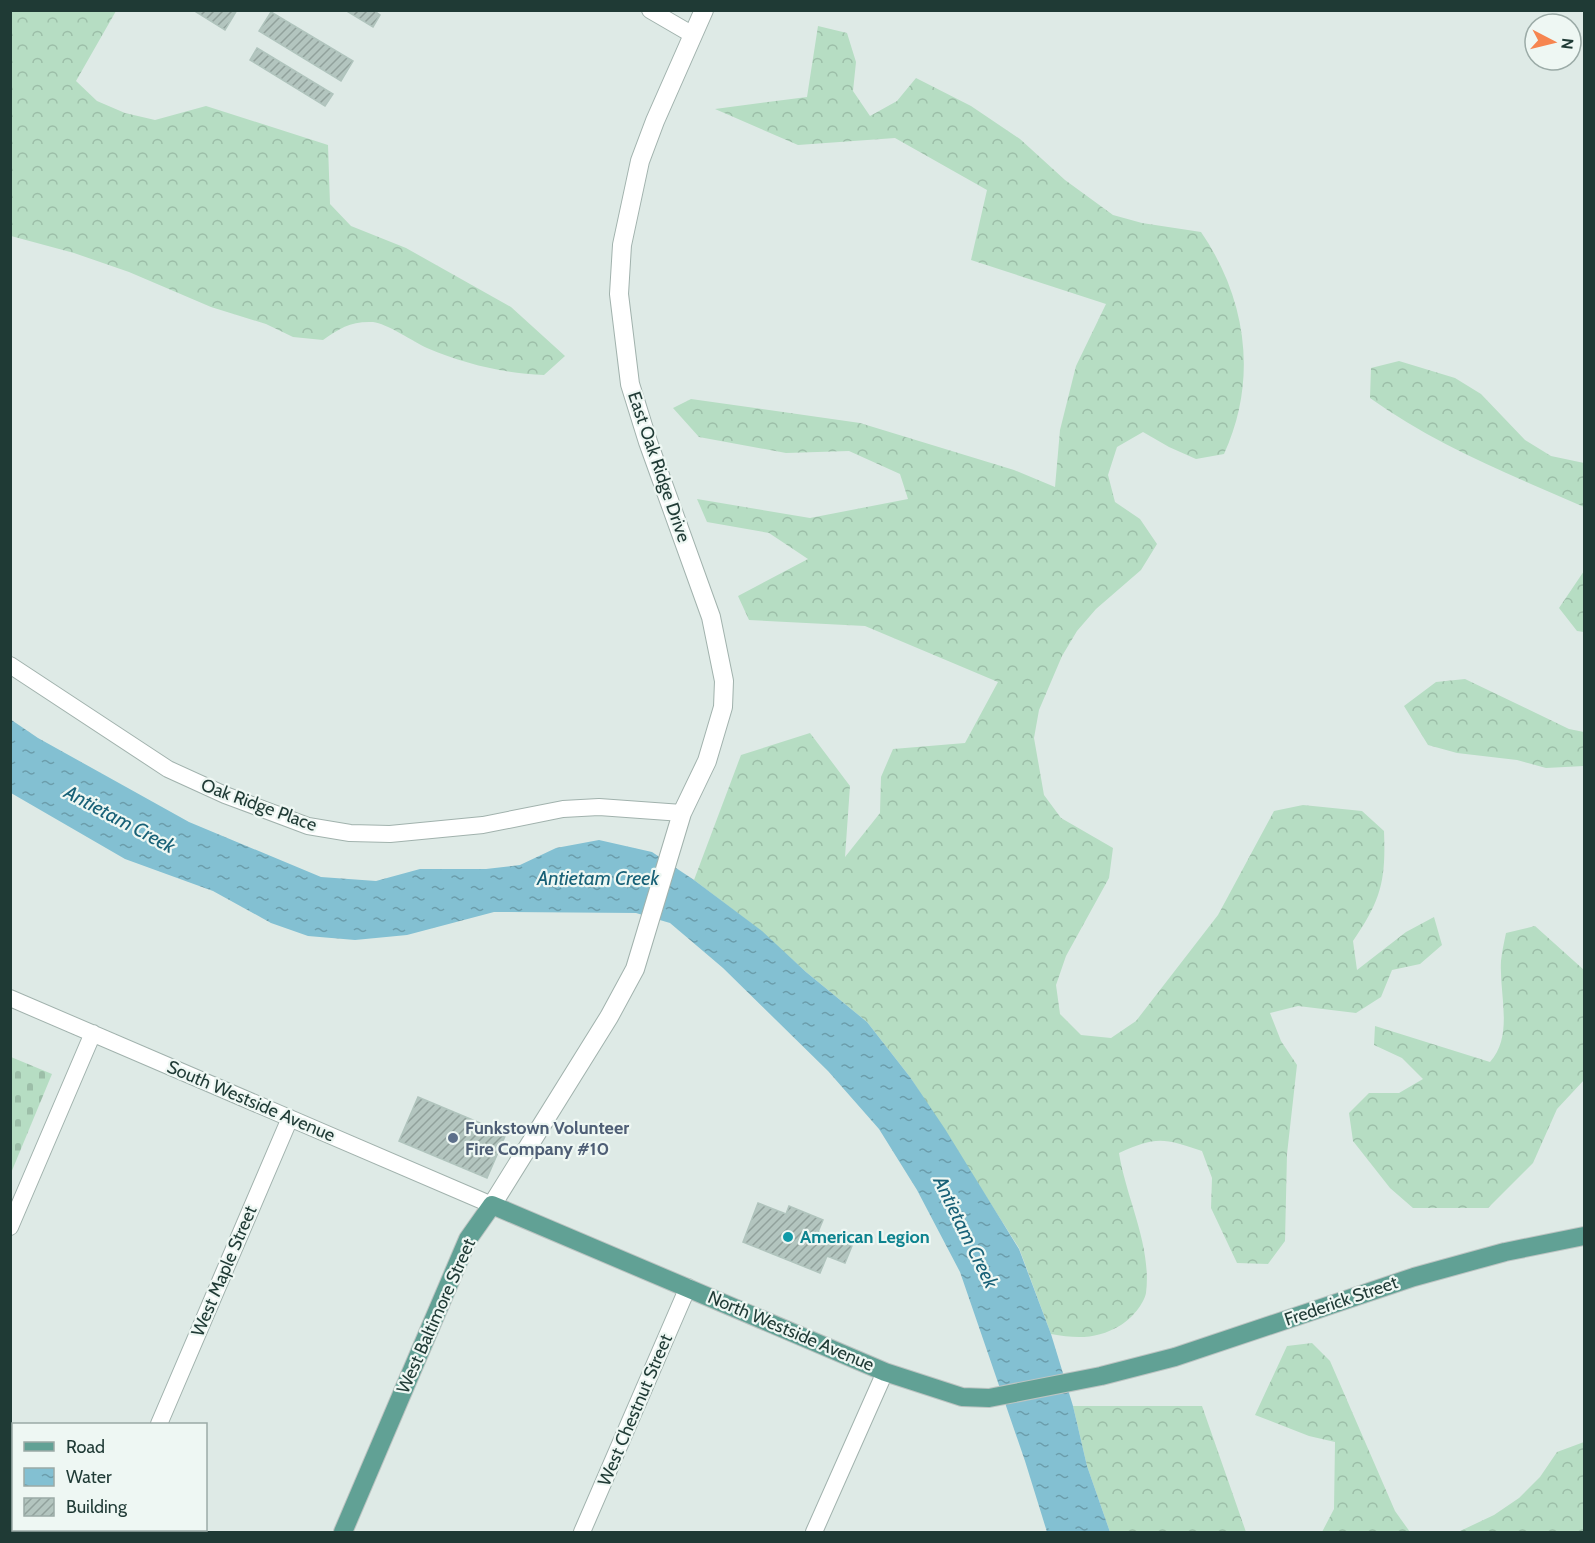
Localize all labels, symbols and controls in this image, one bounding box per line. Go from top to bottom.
north arrow [1523,12,1583,72]
text: N [1557,37,1578,51]
street label: East Oak Ridge Drive [623,389,695,545]
street label: Oak Ridge Place [198,774,320,836]
water label: Antietam Creek [60,779,181,859]
water label: Antietam Creek [536,866,661,890]
street label: South Westside Avenue [164,1056,338,1146]
place label: Funkstown Volunteer Fire Company #10 [465,1117,629,1160]
marker: Funkstown Volunteer Fire Company #10 [446,1131,460,1145]
water label: Antietam Creek [928,1171,1004,1293]
street label: West Maple Street [187,1202,261,1340]
place label: American Legion [800,1226,930,1248]
marker: American Legion [781,1230,795,1244]
street label: West Baltimore Street [392,1235,480,1397]
street label: Frederick Street [1281,1271,1401,1331]
street label: North Westside Avenue [705,1286,877,1376]
street label: West Chestnut Street [593,1331,677,1489]
legend [12,1423,207,1531]
text: Road [66,1436,105,1458]
text: Water [66,1466,112,1488]
text: Building [66,1496,128,1518]

